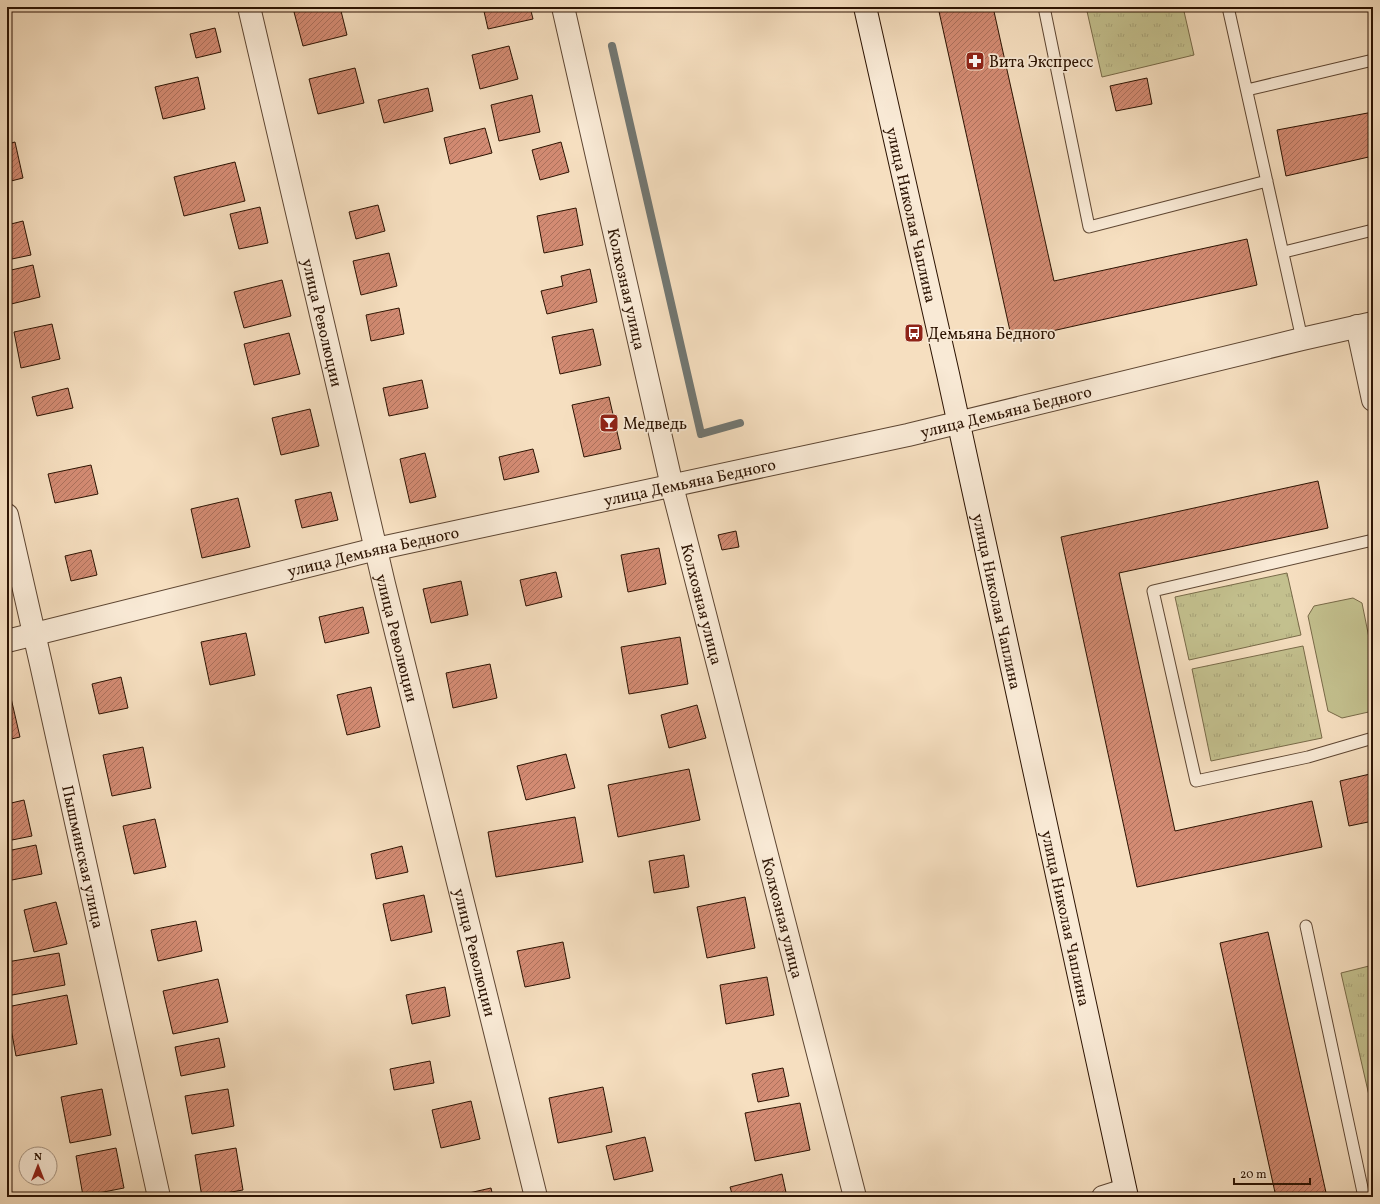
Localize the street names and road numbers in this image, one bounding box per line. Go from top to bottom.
street label: улица Николая Чаплина [880,125,941,305]
street label: Колхозная улица [601,226,650,352]
street label: улица Революции [295,257,347,390]
street label: улица Демьяна Бедного [918,382,1094,445]
street label: улица Демьяна Бедного [602,455,778,513]
street label: улица Николая Чаплина [966,512,1025,692]
street label: улица Демьяна Бедного [286,523,461,584]
street label: Колхозная улица [674,541,727,667]
street label: улица Революции [369,572,422,705]
street label: Пышминская улица [55,783,108,931]
street label: улица Николая Чаплина [1035,828,1094,1008]
street label: Колхозная улица [755,855,807,981]
street label: улица Революции [447,886,500,1019]

